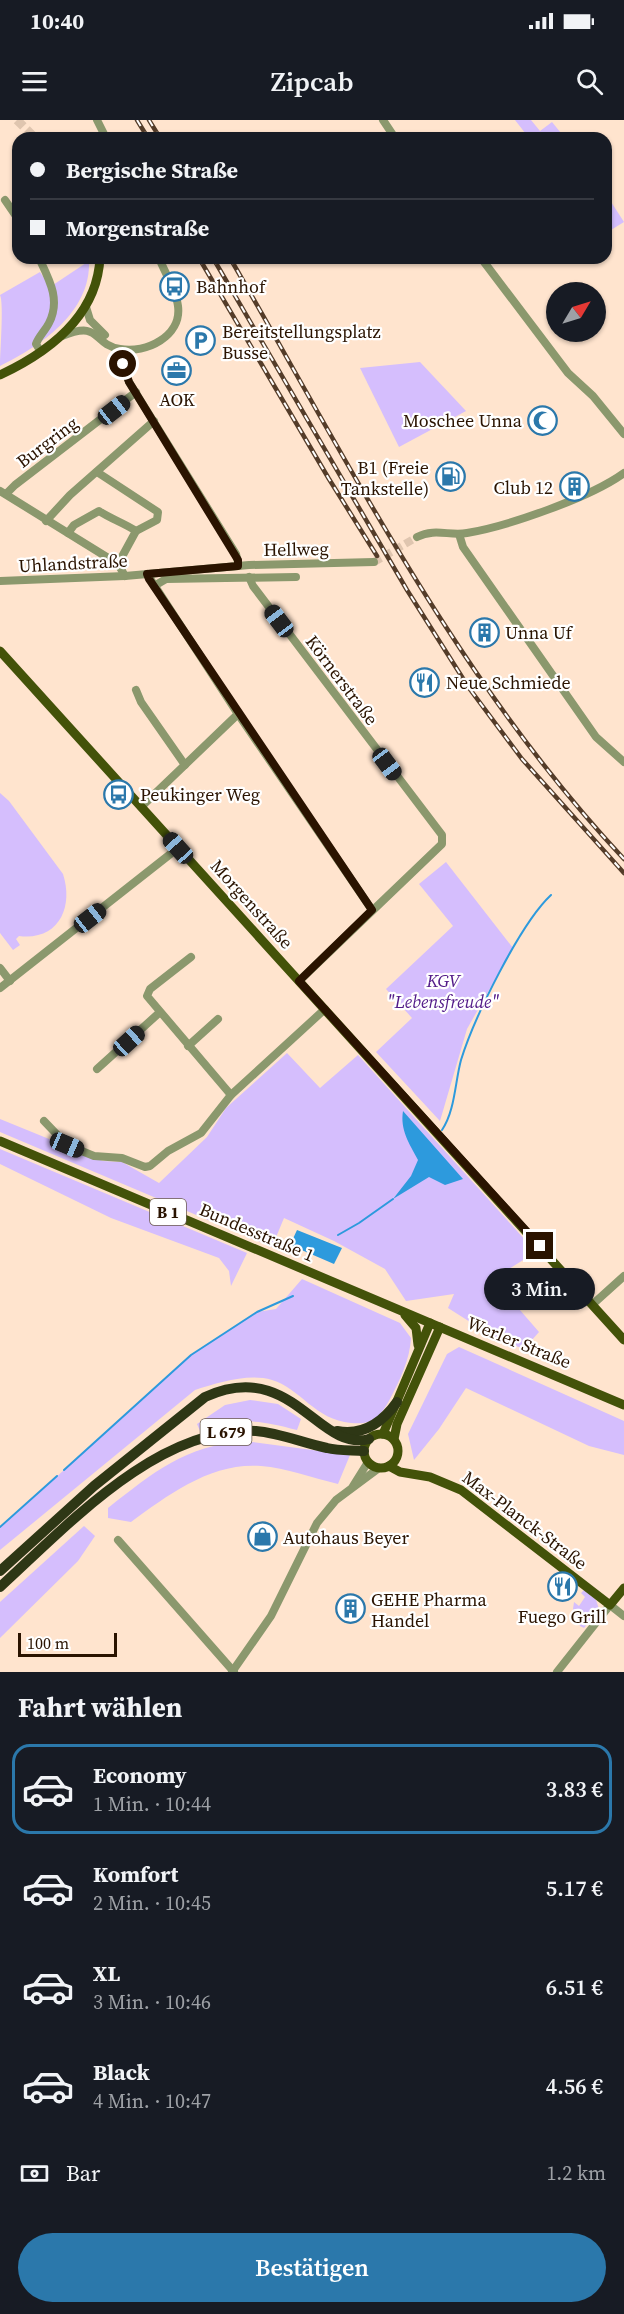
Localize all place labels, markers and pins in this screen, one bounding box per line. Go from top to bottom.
bus stop icon: Bahnhof [159,270,191,302]
place label: Bahnhof [196,274,267,299]
place label: Bereitstellungsplatz Busse [222,319,381,365]
parking icon: Bereitstellungsplatz Busse [185,325,217,357]
office icon: AOK [161,354,193,386]
place label: AOK [159,387,195,412]
mosque icon: Moschee Unna [527,404,559,436]
place label: Moschee Unna [403,408,523,433]
place label: B1 (Freie Tankstelle) [341,455,429,501]
fuel station icon: B1 (Freie Tankstelle) [434,461,466,493]
building icon: Club 12 [558,471,590,503]
place label: Club 12 [493,475,553,500]
building icon: Unna Uf [468,616,500,648]
place label: Unna Uf [505,620,573,645]
restaurant icon: Neue Schmiede [409,666,441,698]
place label: Neue Schmiede [446,670,571,695]
bus stop icon: Peukinger Weg [103,778,135,810]
place label: Peukinger Weg [140,782,260,807]
shop icon: Autohaus Beyer [246,1521,278,1553]
place label: Autohaus Beyer [283,1525,409,1550]
restaurant icon: Fuego Grill [546,1571,578,1603]
place label: GEHE Pharma Handel [371,1587,488,1633]
building icon: GEHE Pharma Handel [334,1593,366,1625]
place label: Fuego Grill [518,1604,606,1629]

